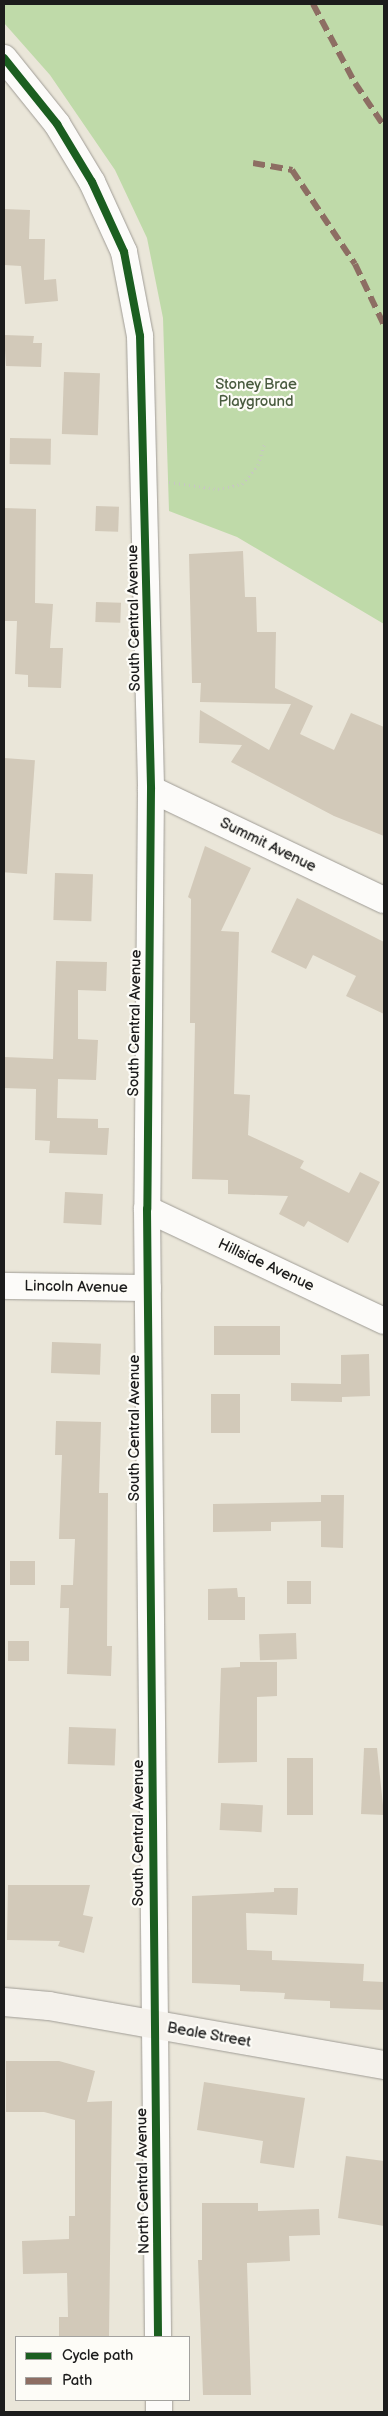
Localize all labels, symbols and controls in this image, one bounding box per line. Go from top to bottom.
park label: Stoney Brae Playground [215,375,297,410]
street label: South Central Avenue [124,544,144,692]
street label: Summit Avenue [217,814,319,876]
street label: South Central Avenue [125,949,145,1097]
street label: Hillside Avenue [215,1235,317,1295]
street label: Lincoln Avenue [24,1277,128,1297]
street label: South Central Avenue [126,1355,144,1501]
street label: South Central Avenue [130,1760,148,1906]
street label: Beale Street [166,2019,252,2051]
street label: North Central Avenue [133,2108,153,2254]
legend [15,2336,190,2401]
text: Cycle path [62,2346,133,2365]
text: Path [62,2371,92,2390]

